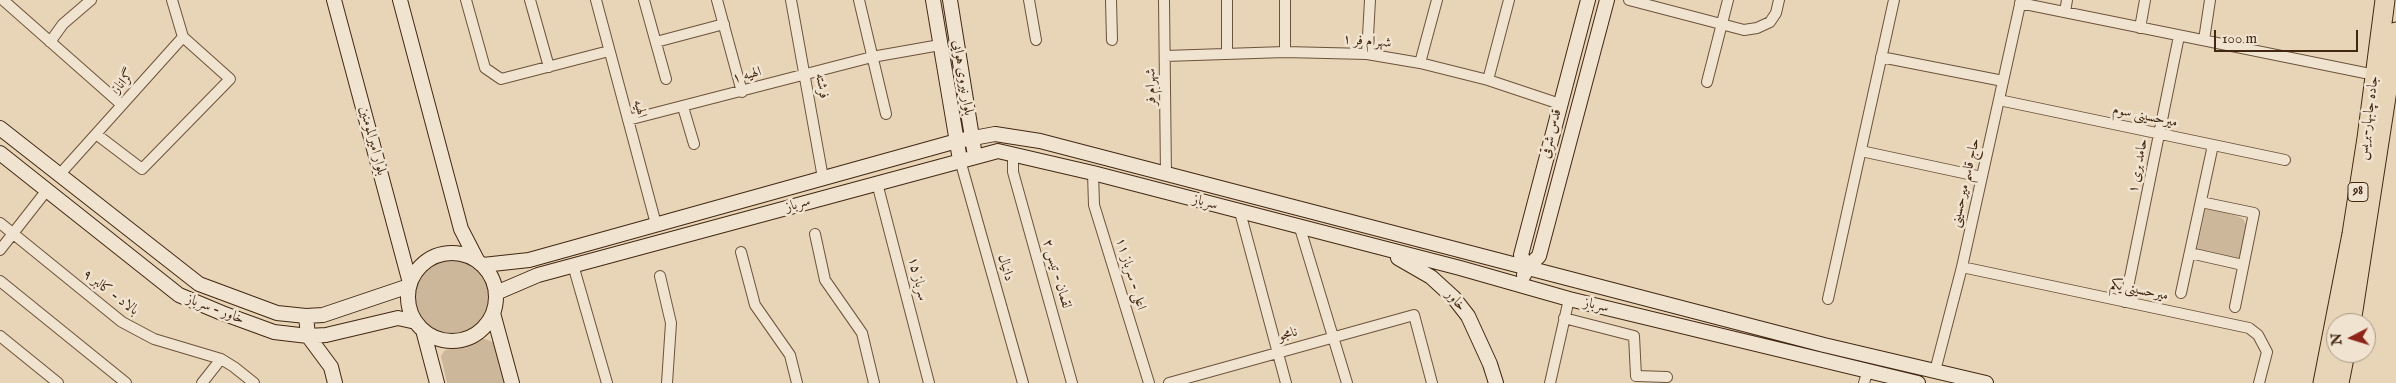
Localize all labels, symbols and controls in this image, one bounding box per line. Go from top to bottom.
scale bar [2216,20,2360,52]
text: 100 m [2222,29,2257,48]
street label: شهرام فر ۱ [1342,32,1392,52]
street label: بلوار نیروی هوایی [948,39,976,117]
street label: الهیه ۱ [731,64,763,88]
street label: گراناز [109,67,139,97]
street label: شهرام فر [1143,68,1161,106]
street label: فرشته [811,72,831,100]
street label: جاده چابهار-بریس [2355,75,2383,161]
street label: الهیه [629,98,649,120]
street label: میرحسینی سوم [2111,102,2179,132]
street label: بلوار امیرالمومنین [355,105,389,177]
street label: قدس شرقی [1538,108,1566,160]
street label: حاج قاسم میرحسینی [1948,137,1984,229]
street label: حامد بری ۱ [2125,137,2153,195]
road number: 98 [2348,182,2368,202]
street label: سرباز [1191,192,1219,214]
street label: سرباز [784,193,812,217]
street label: اعلی - سرباز ۱۱ [1111,236,1149,312]
street label: لقمان - تیس ۲ [1038,237,1074,311]
street label: دانیال [993,253,1017,283]
street label: سرباز ۱۵ [903,255,931,303]
street label: بالاد - کالبر ۹ [79,266,141,320]
street label: میرحسینی یکم [2108,277,2170,305]
street label: خاور [1441,287,1469,315]
street label: خاور - سرباز [184,291,246,329]
street label: سرباز [1582,295,1610,317]
north arrow [2326,313,2376,363]
street label: نامجو [1276,324,1300,346]
text: N [2328,332,2347,346]

